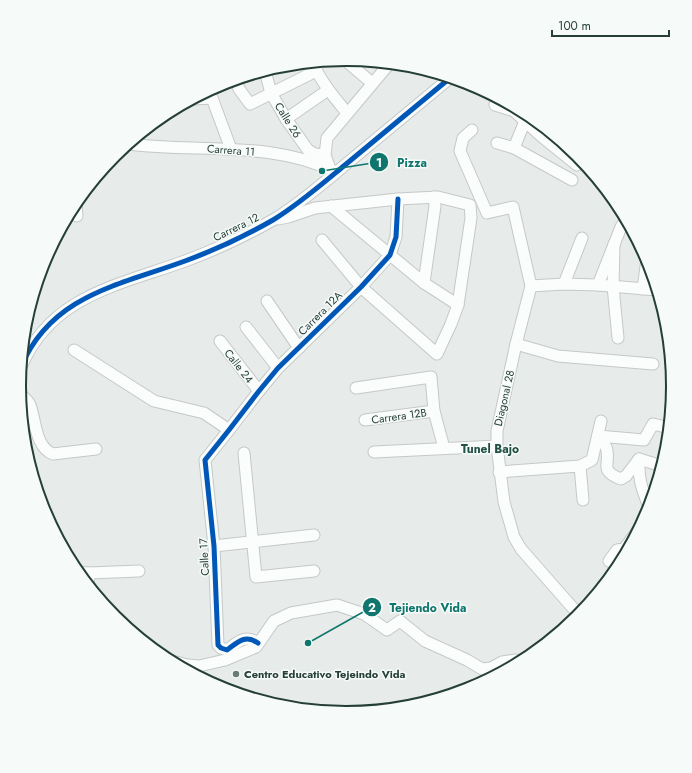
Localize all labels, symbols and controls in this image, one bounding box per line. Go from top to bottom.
scale bar [552,12,669,38]
text: 100 m [558,17,591,35]
street label: Calle 26 [271,99,305,141]
street label: Carrera 11 [206,140,256,160]
callout: Pizza [369,150,435,174]
text: 1 [376,154,382,172]
text: Pizza [397,154,427,172]
street label: Carrera 12 [210,209,262,245]
street label: Carrera 12A [294,287,346,339]
street label: Calle 24 [221,345,258,387]
street label: Diagonal 28 [490,368,518,428]
street label: Carrera 12B [370,404,428,428]
district label: Tunel Bajo [461,440,519,458]
street label: Calle 17 [195,538,213,576]
callout: Tejiendo Vida [362,595,475,619]
text: 2 [368,599,376,617]
text: Tejiendo Vida [390,599,466,617]
place label: Centro Educativo Tejeindo Vida [244,666,406,682]
marker: Centro Educativo Tejeindo Vida [231,669,241,679]

